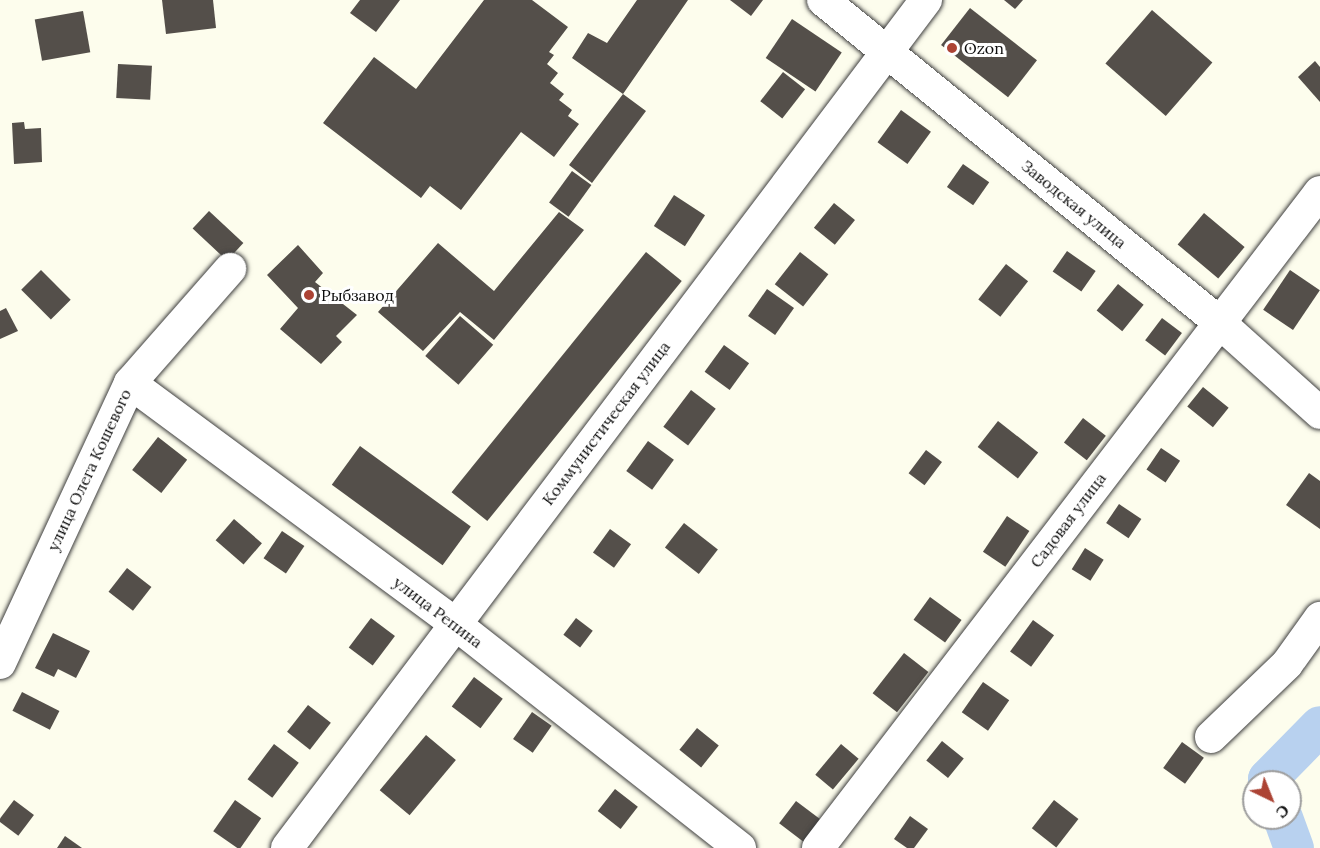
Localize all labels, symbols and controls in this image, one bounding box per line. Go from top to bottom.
place label: Ozon [964,38,1004,58]
marker: Ozon [945,41,959,55]
street label: Заводская улица [1018,156,1130,252]
place label: Рыбзавод [321,285,394,305]
marker: Рыбзавод [302,288,316,302]
street label: Коммунистическая улица [538,337,674,509]
street label: улица Олега Кошевого [43,386,135,554]
street label: Садовая улица [1026,469,1110,571]
street label: улица Репина [390,572,486,652]
north arrow [1242,770,1302,830]
text: С [1272,801,1294,823]

